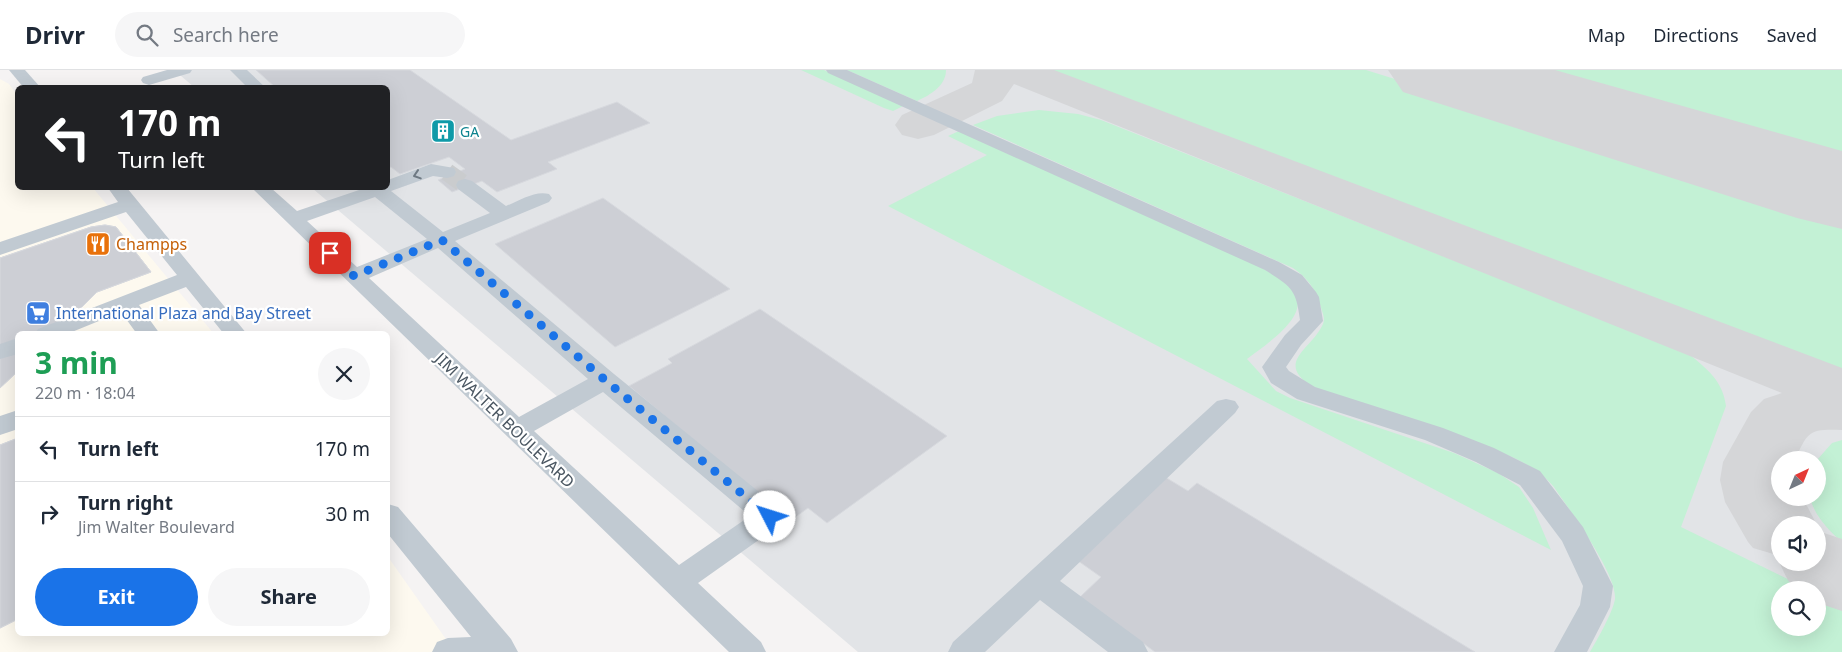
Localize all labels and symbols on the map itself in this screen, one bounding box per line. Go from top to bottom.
building icon: GA [430,118,456,144]
place label: GA [460,122,479,141]
one-way arrow [413,169,422,179]
restaurant icon: Champps [85,231,111,257]
pin [309,232,351,274]
place label: Champps [116,233,187,255]
supermarket icon: International Plaza and Bay Street [25,300,51,326]
place label: International Plaza and Bay Street [56,302,311,324]
street label: JIM WALTER BOULEVARD [429,346,579,492]
north arrow [1771,451,1826,506]
position arrow [743,490,795,542]

